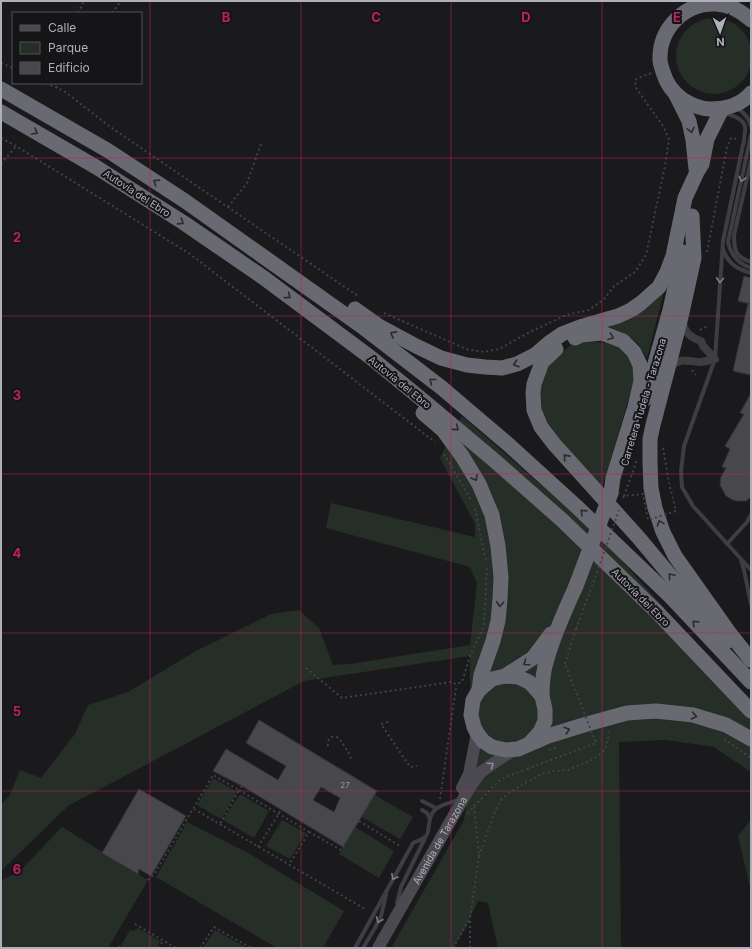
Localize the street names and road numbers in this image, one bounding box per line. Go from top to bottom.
street label: Autovía del Ebro [101,167,173,219]
street label: Carretera Tudela - Tarazona [618,337,668,467]
street label: Autovía del Ebro [366,353,434,411]
street label: Autovía del Ebro [609,565,673,629]
street label: Avenida de Tarazona [410,794,469,886]

